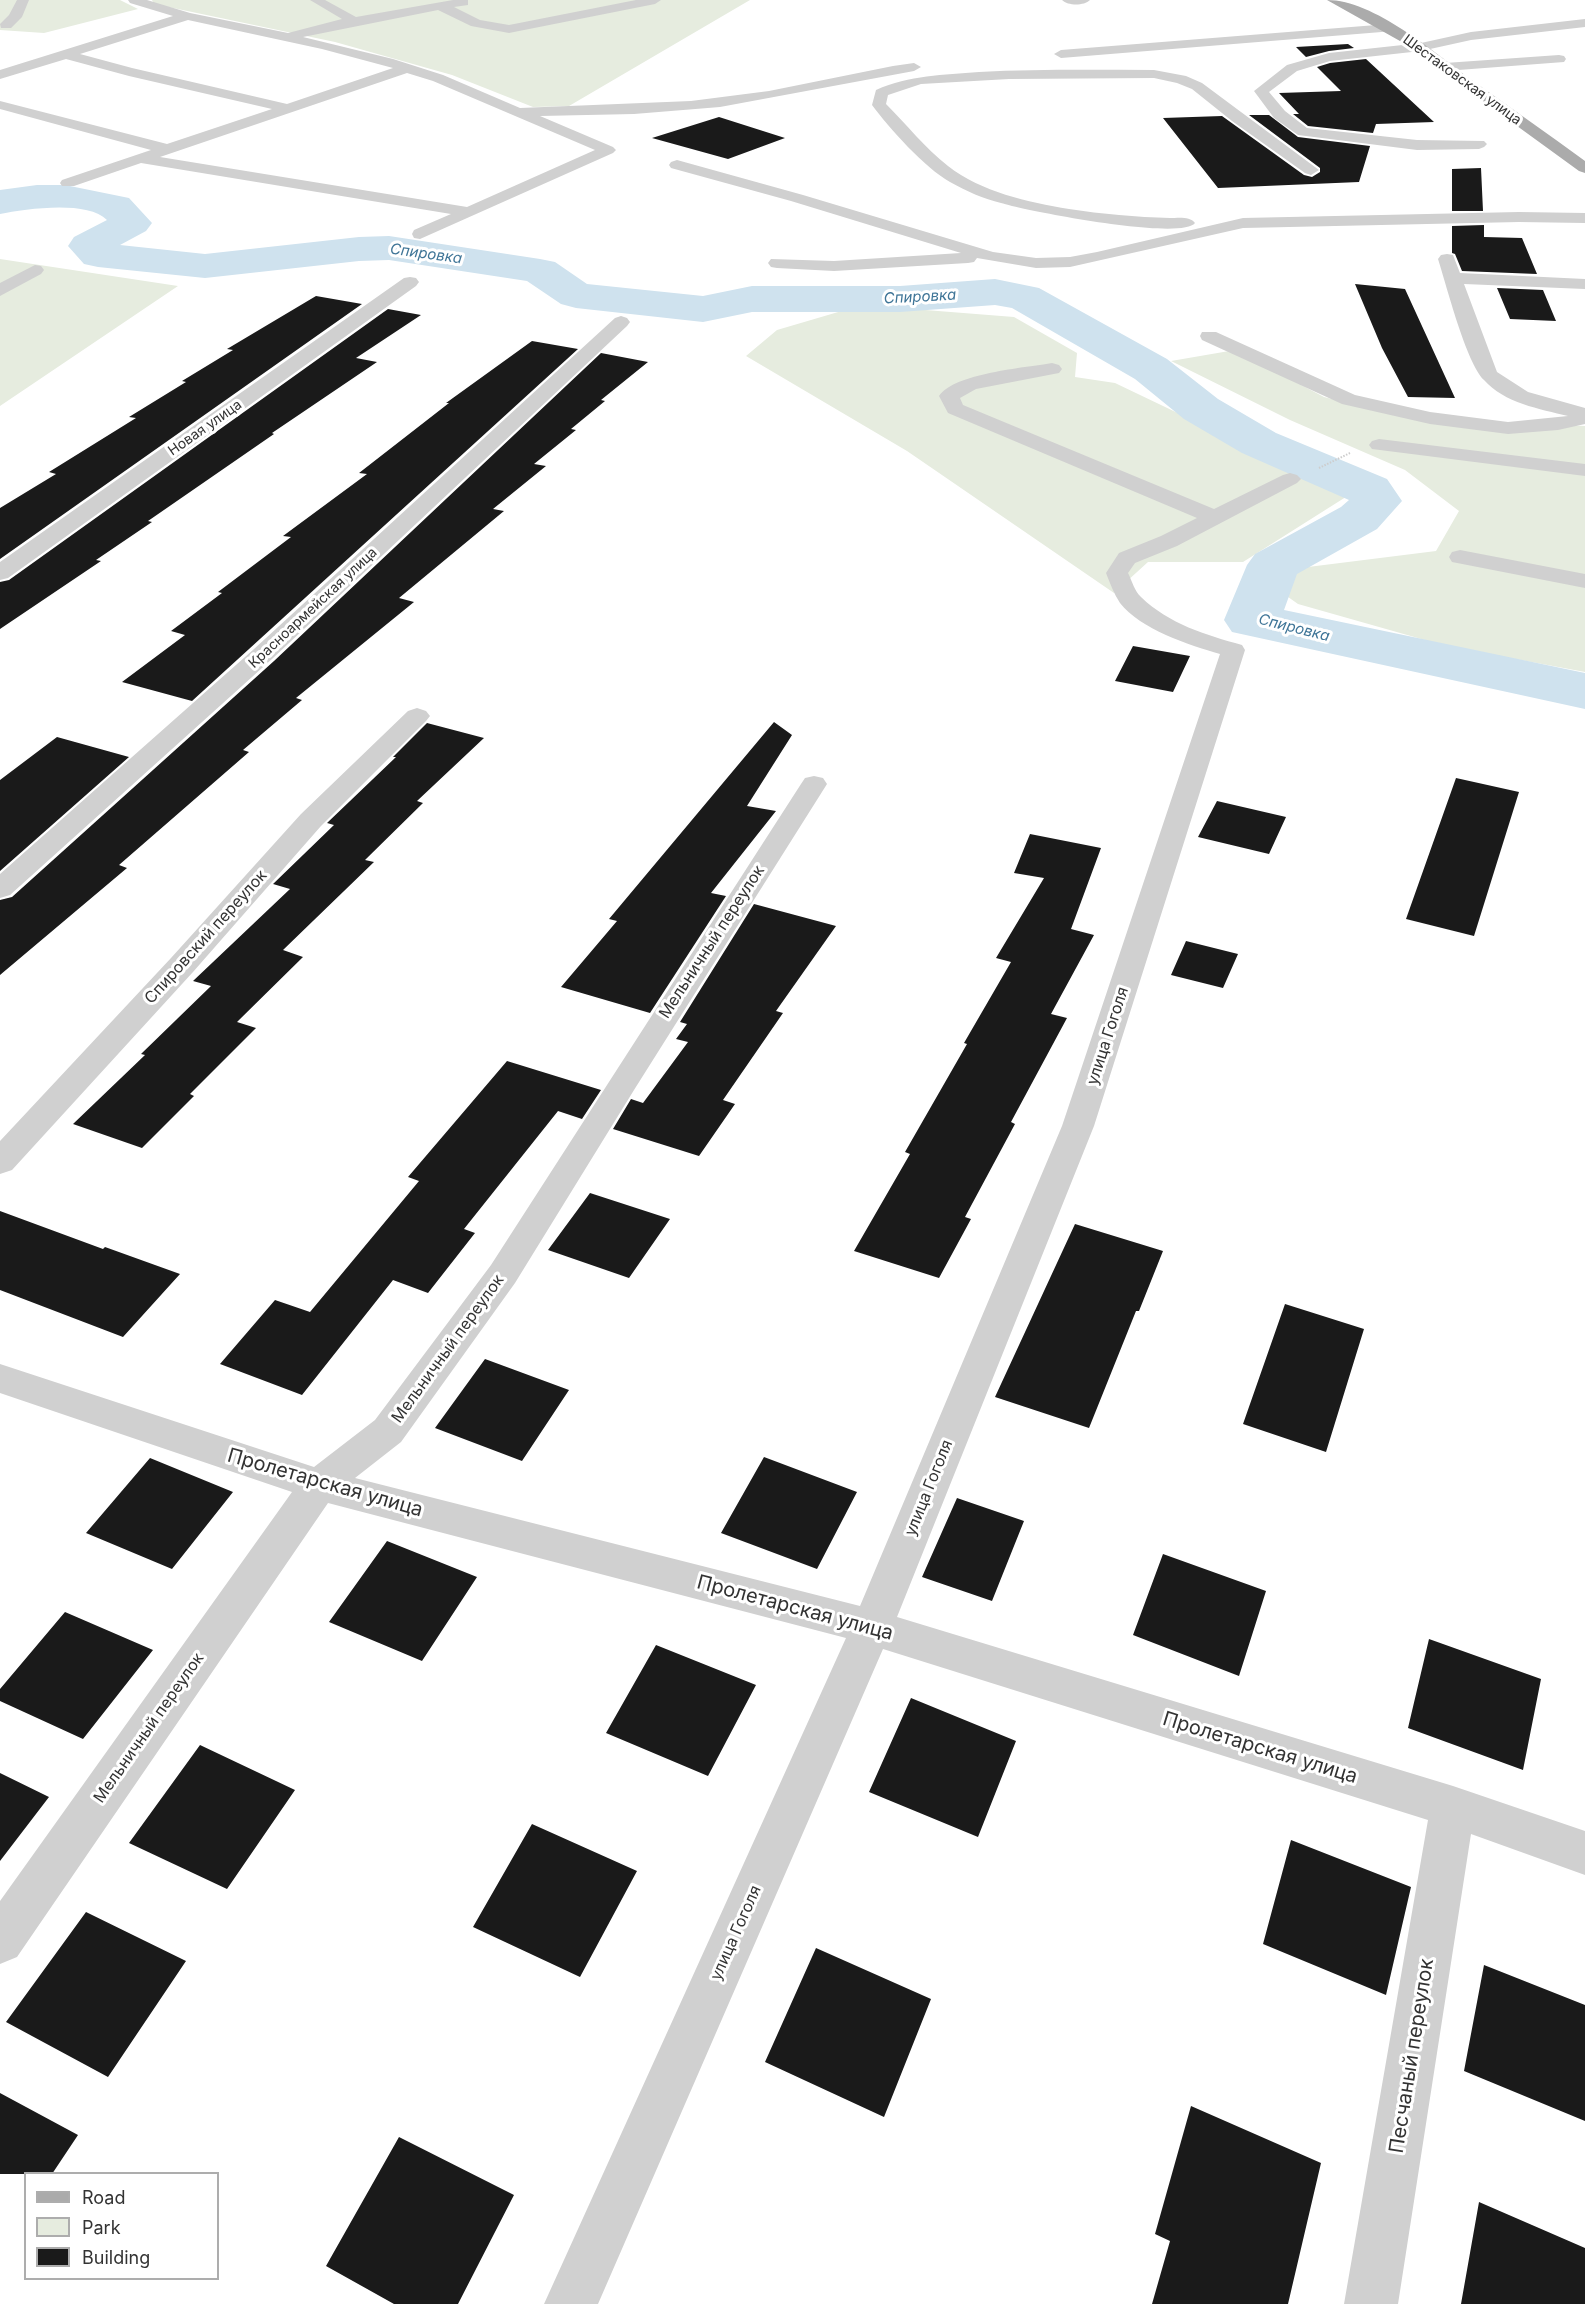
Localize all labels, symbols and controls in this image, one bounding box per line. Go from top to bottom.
street label: Шестаковская улица [1399,31,1525,129]
water label: Спировка [389,240,463,268]
water label: Спировка [883,286,957,308]
street label: Новая улица [165,396,245,460]
street label: Красноармейская улица [245,544,381,672]
water label: Спировка [1257,610,1331,646]
street label: Мельничный переулок [655,862,769,1022]
street label: Спировский переулок [141,866,271,1008]
street label: улица Гоголя [1083,985,1133,1087]
street label: Мельничный переулок [388,1271,508,1427]
street label: улица Гоголя [901,1437,957,1539]
street label: Пролетарская улица [225,1444,425,1522]
street label: Пролетарская улица [694,1570,896,1646]
street label: Мельничный переулок [90,1649,208,1807]
street label: Пролетарская улица [1160,1707,1360,1789]
street label: улица Гоголя [706,1883,766,1983]
street label: Песчаный переулок [1385,1957,1439,2155]
legend [24,2172,219,2280]
text: Road [82,2187,125,2208]
text: Park [82,2217,121,2238]
text: Building [82,2247,150,2268]

